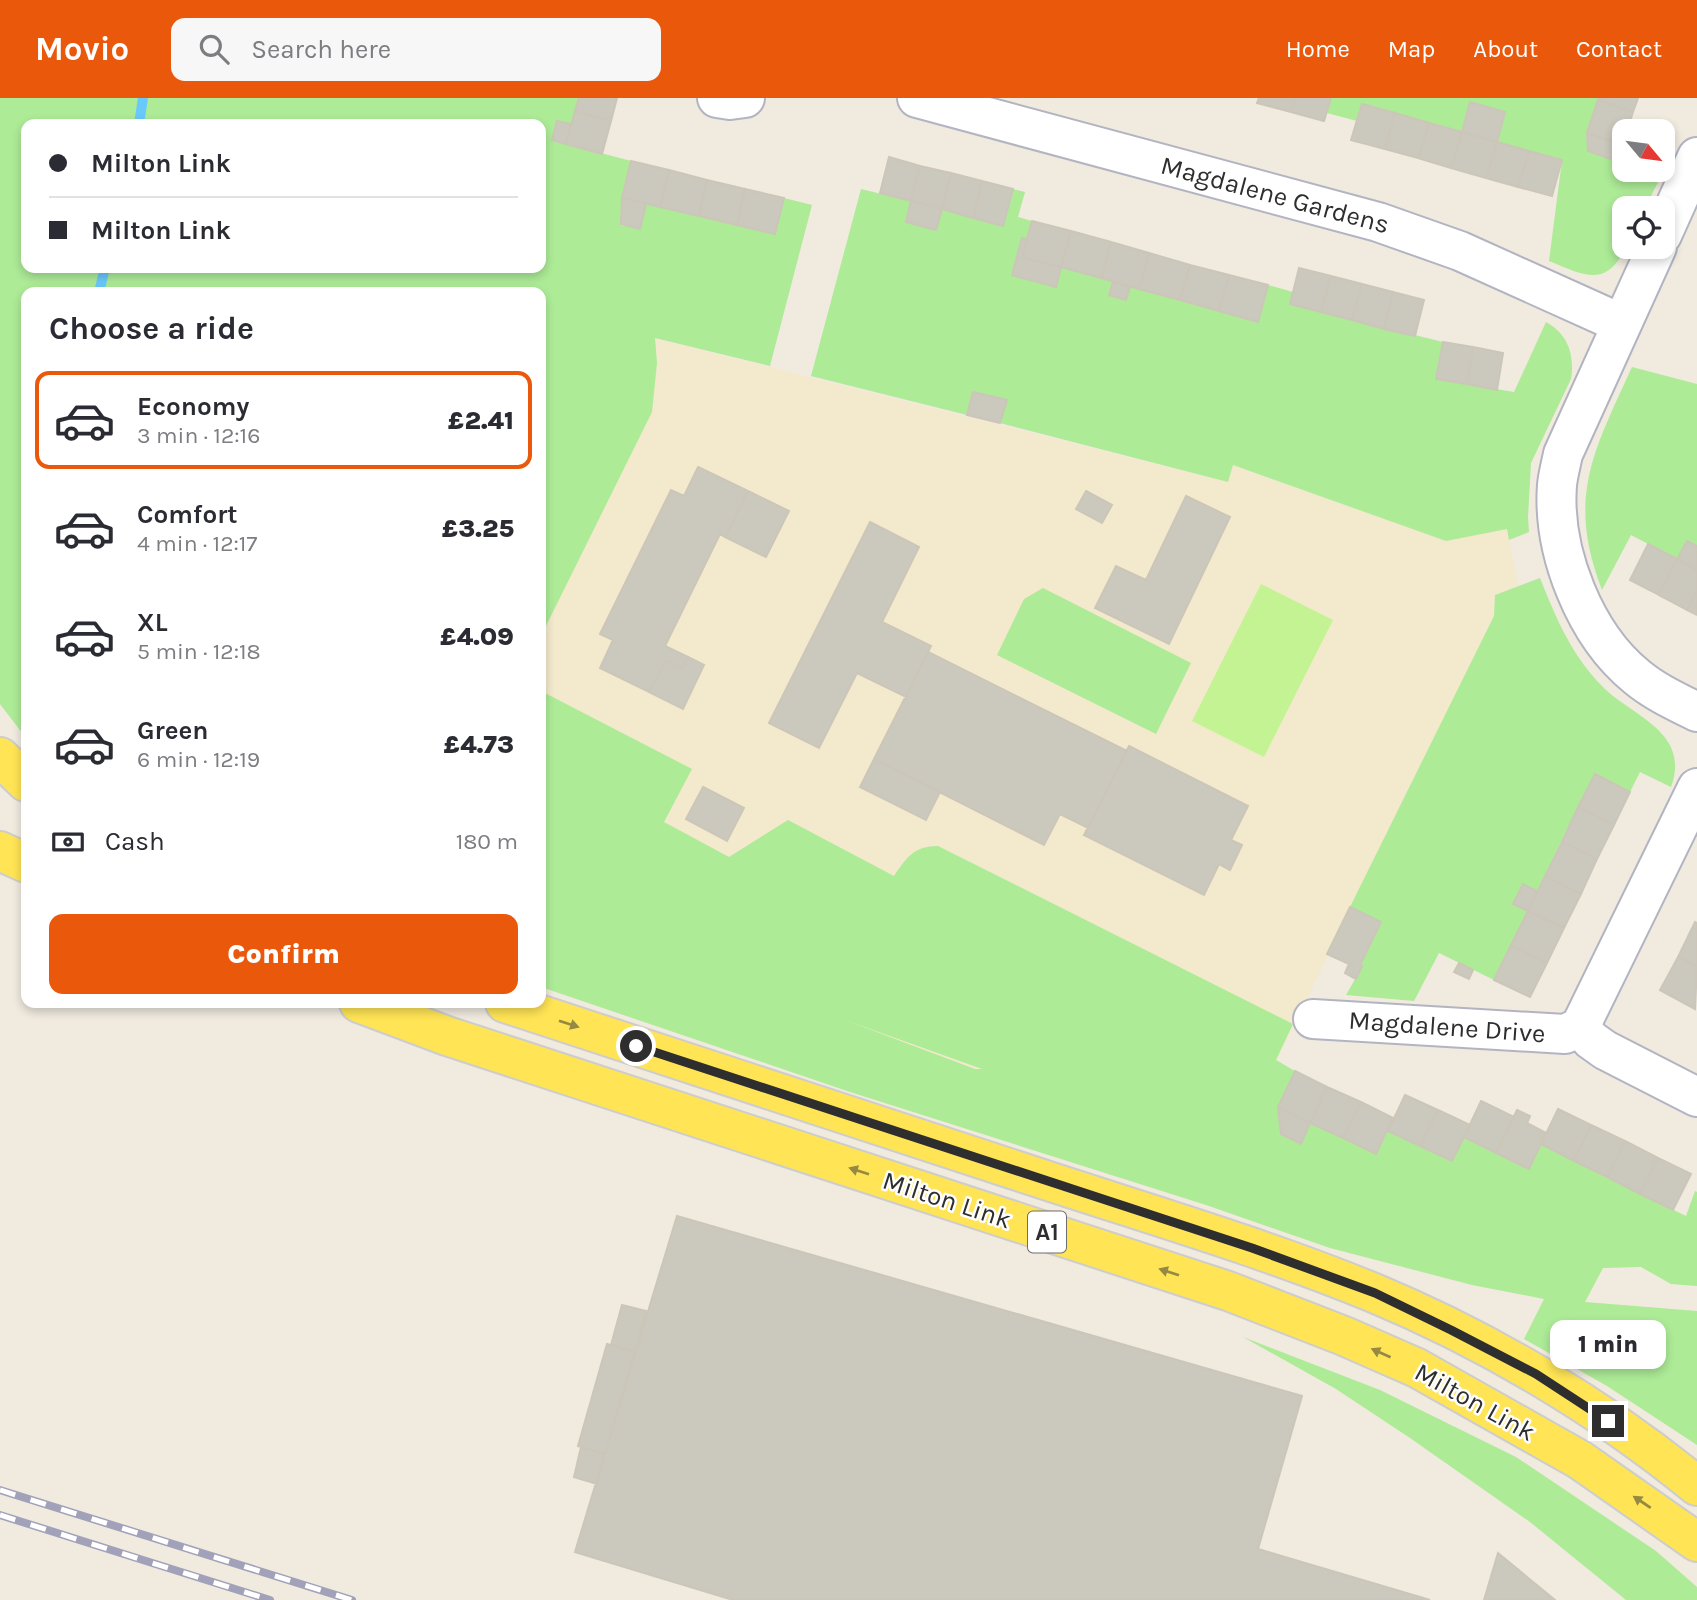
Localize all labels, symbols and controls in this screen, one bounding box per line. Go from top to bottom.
search box [171,18,661,81]
text: Movio [35,30,129,68]
icon: search [195,30,233,68]
text: Search here [251,34,391,65]
text: Home [1286,35,1350,63]
text: Map [1388,35,1435,63]
text: About [1473,35,1538,63]
text: Contact [1576,35,1662,63]
north arrow [1612,119,1675,182]
map controls [1612,119,1675,259]
text: Milton Link [91,148,231,179]
street label: Magdalene Gardens [1157,150,1393,240]
button: locate [1612,196,1675,259]
text: Milton Link [91,215,231,246]
text: Choose a ride [49,310,254,347]
icon: car [53,389,116,452]
text: Economy [137,391,249,422]
text: £2.41 [448,405,514,436]
text: 3 min · 12:16 [137,422,260,449]
icon: car [53,497,116,560]
text: Comfort [137,499,238,530]
text: £3.25 [442,513,514,544]
text: 4 min · 12:17 [137,530,257,557]
icon: car [53,605,116,668]
text: XL [137,607,168,638]
text: £4.09 [440,621,514,652]
text: 5 min · 12:18 [137,638,261,665]
icon: car [53,713,116,776]
text: Green [137,715,209,746]
text: £4.73 [444,729,514,760]
text: 6 min · 12:19 [137,746,260,773]
icon: cash [49,823,87,861]
text: Cash [105,826,165,857]
text: 180 m [456,828,518,855]
button: Confirm [49,914,518,994]
street label: Magdalene Drive [1348,1005,1546,1049]
one-way arrow [559,1019,580,1030]
route start [620,1030,652,1062]
one-way arrow [849,1165,870,1176]
street label: Milton Link [879,1165,1015,1235]
road number: A1 [1028,1212,1066,1252]
one-way arrow [1158,1266,1179,1277]
callout: 1 min [1550,1320,1666,1368]
text: 1 min [1578,1331,1638,1358]
one-way arrow [1371,1347,1391,1359]
street label: Milton Link [1409,1356,1541,1448]
route end [1592,1405,1624,1437]
one-way arrow [1633,1495,1651,1509]

